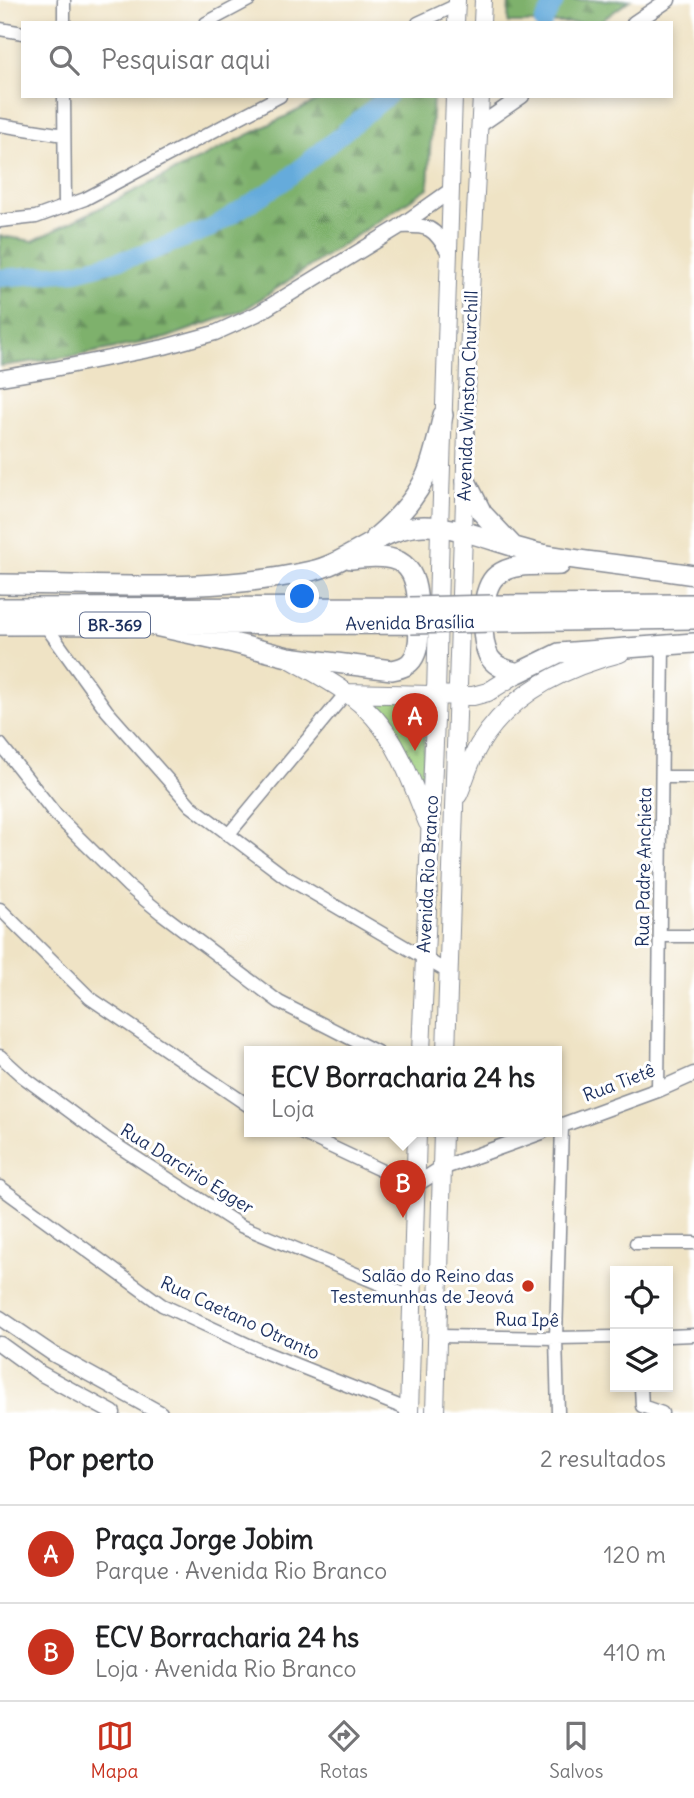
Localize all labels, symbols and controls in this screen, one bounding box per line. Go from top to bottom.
search box [21,21,673,98]
icon: search [45,41,83,79]
text: Pesquisar aqui [101,43,270,76]
street label: Avenida Winston Churchill [452,290,483,502]
your location [285,579,319,613]
street label: Avenida Brasília [345,610,475,635]
road number: BR-369 [80,612,150,638]
pin: A [392,693,438,751]
street label: Rua Padre Anchieta [631,787,656,947]
street label: Avenida Rio Branco [412,794,443,954]
popup [244,1046,562,1137]
street label: Rua Tietê [580,1058,658,1107]
text: ECV Borracharia 24 hs [271,1061,535,1094]
text: Loja [271,1094,314,1123]
street label: Rua Darcirio Egger [116,1118,259,1219]
pin: B [380,1160,426,1218]
place label: Salão do Reino das Testemunhas de Jeová [330,1264,514,1308]
map controls [610,1266,673,1392]
button: locate [610,1266,673,1329]
street label: Rua Caetano Otranto [157,1271,323,1365]
marker: Salão do Reino das Testemunhas de Jeová [520,1278,536,1294]
street label: Rua Ipê [495,1307,559,1332]
button: layers [610,1329,673,1392]
text: Por perto [28,1440,154,1478]
text: 2 resultados [540,1444,666,1473]
text: Praça Jorge Jobim [95,1523,313,1556]
text: A [44,1540,58,1569]
text: 120 m [603,1540,666,1569]
text: Parque · Avenida Rio Branco [95,1556,387,1585]
text: ECV Borracharia 24 hs [95,1621,359,1654]
text: B [43,1638,59,1667]
text: 410 m [603,1638,666,1667]
text: Loja · Avenida Rio Branco [95,1654,357,1683]
tab: Mapa [91,1717,138,1783]
tab: Rotas [320,1717,368,1783]
tab: Salvos [549,1717,603,1783]

